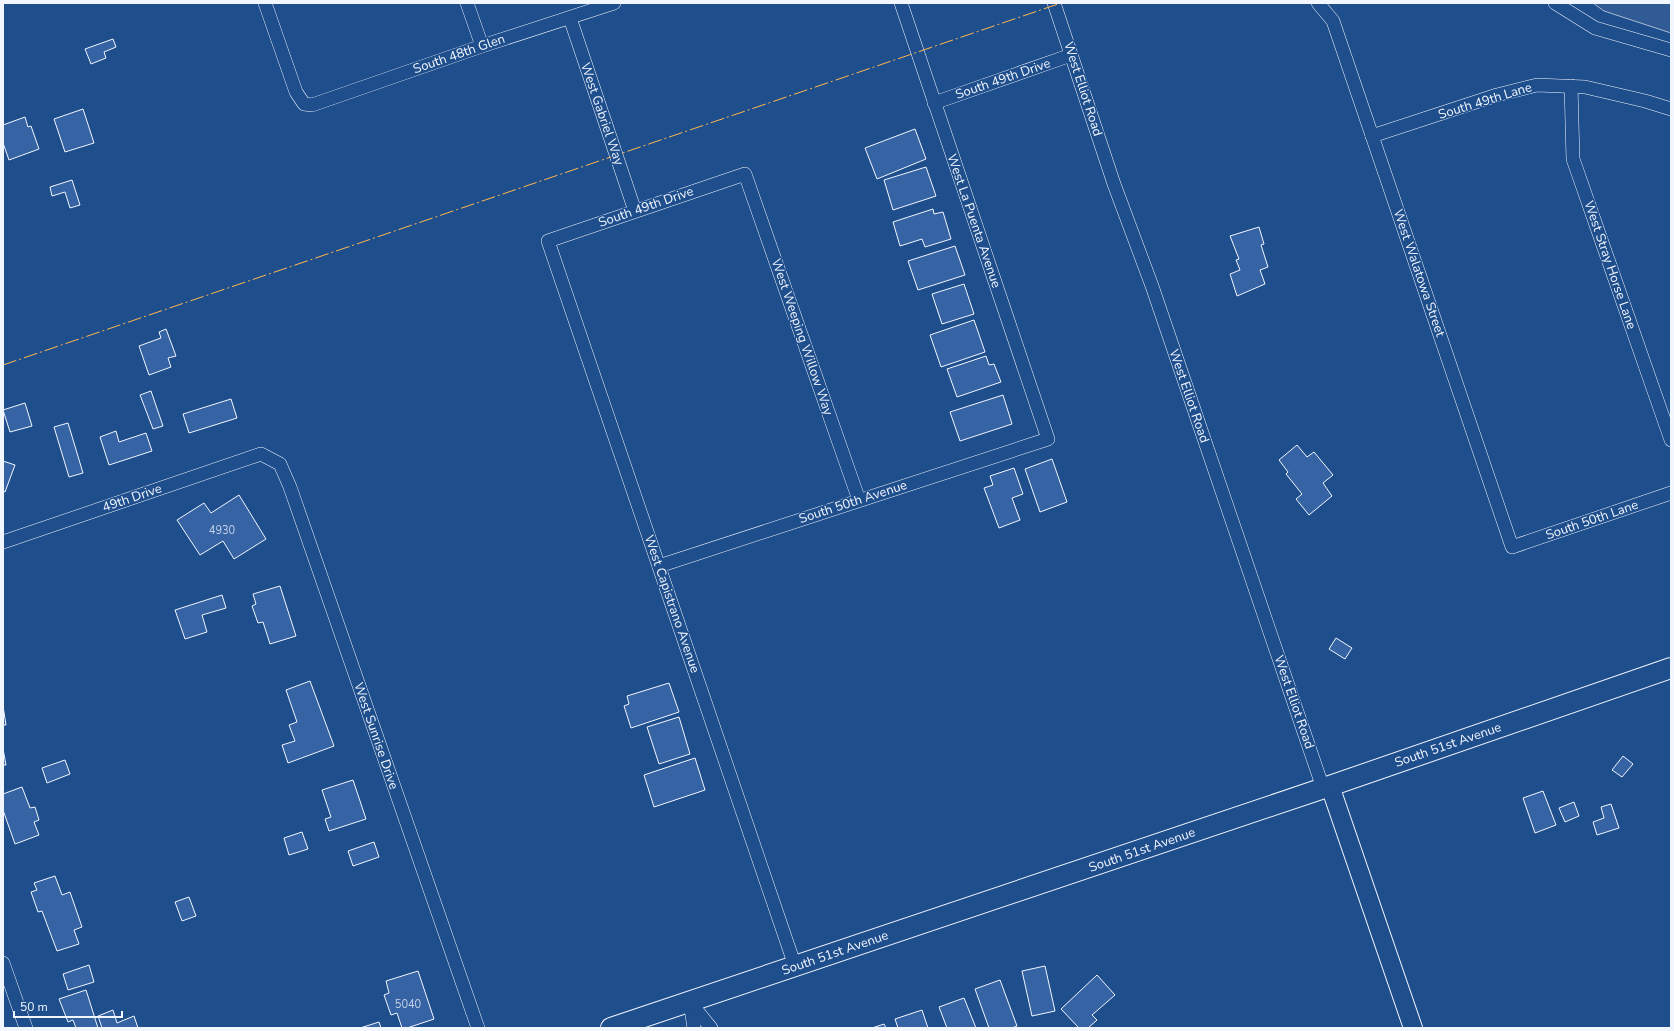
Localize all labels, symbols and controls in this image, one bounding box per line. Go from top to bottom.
street label: South 48th Glen [411,30,507,78]
street label: West Elliot Road [1059,40,1107,138]
street label: South 49th Drive [953,54,1053,104]
street label: West Gabriel Way [576,60,628,168]
street label: South 49th Lane [1436,78,1534,124]
street label: West La Puenta Avenue [943,152,1005,290]
street label: South 49th Drive [596,182,696,232]
street label: West Stray Horse Lane [1580,198,1641,332]
street label: West Walatowa Street [1389,207,1449,340]
street label: West Weeping Willow Way [767,256,837,418]
street label: West Elliot Road [1165,347,1213,445]
street label: South 50th Avenue [797,476,910,528]
street label: 49th Drive [100,479,164,517]
street label: South 50th Lane [1543,496,1641,544]
house number: 4930 [209,523,236,538]
street label: West Capistrano Avenue [640,533,704,676]
street label: West Elliot Road [1270,653,1318,751]
street label: West Sunrise Drive [349,680,403,792]
street label: South 51st Avenue [1392,718,1504,772]
street label: South 51st Avenue [1086,823,1198,877]
street label: South 51st Avenue [779,926,891,980]
scale bar [14,993,122,1019]
house number: 5040 [395,997,422,1012]
text: 50 m [20,999,48,1015]

